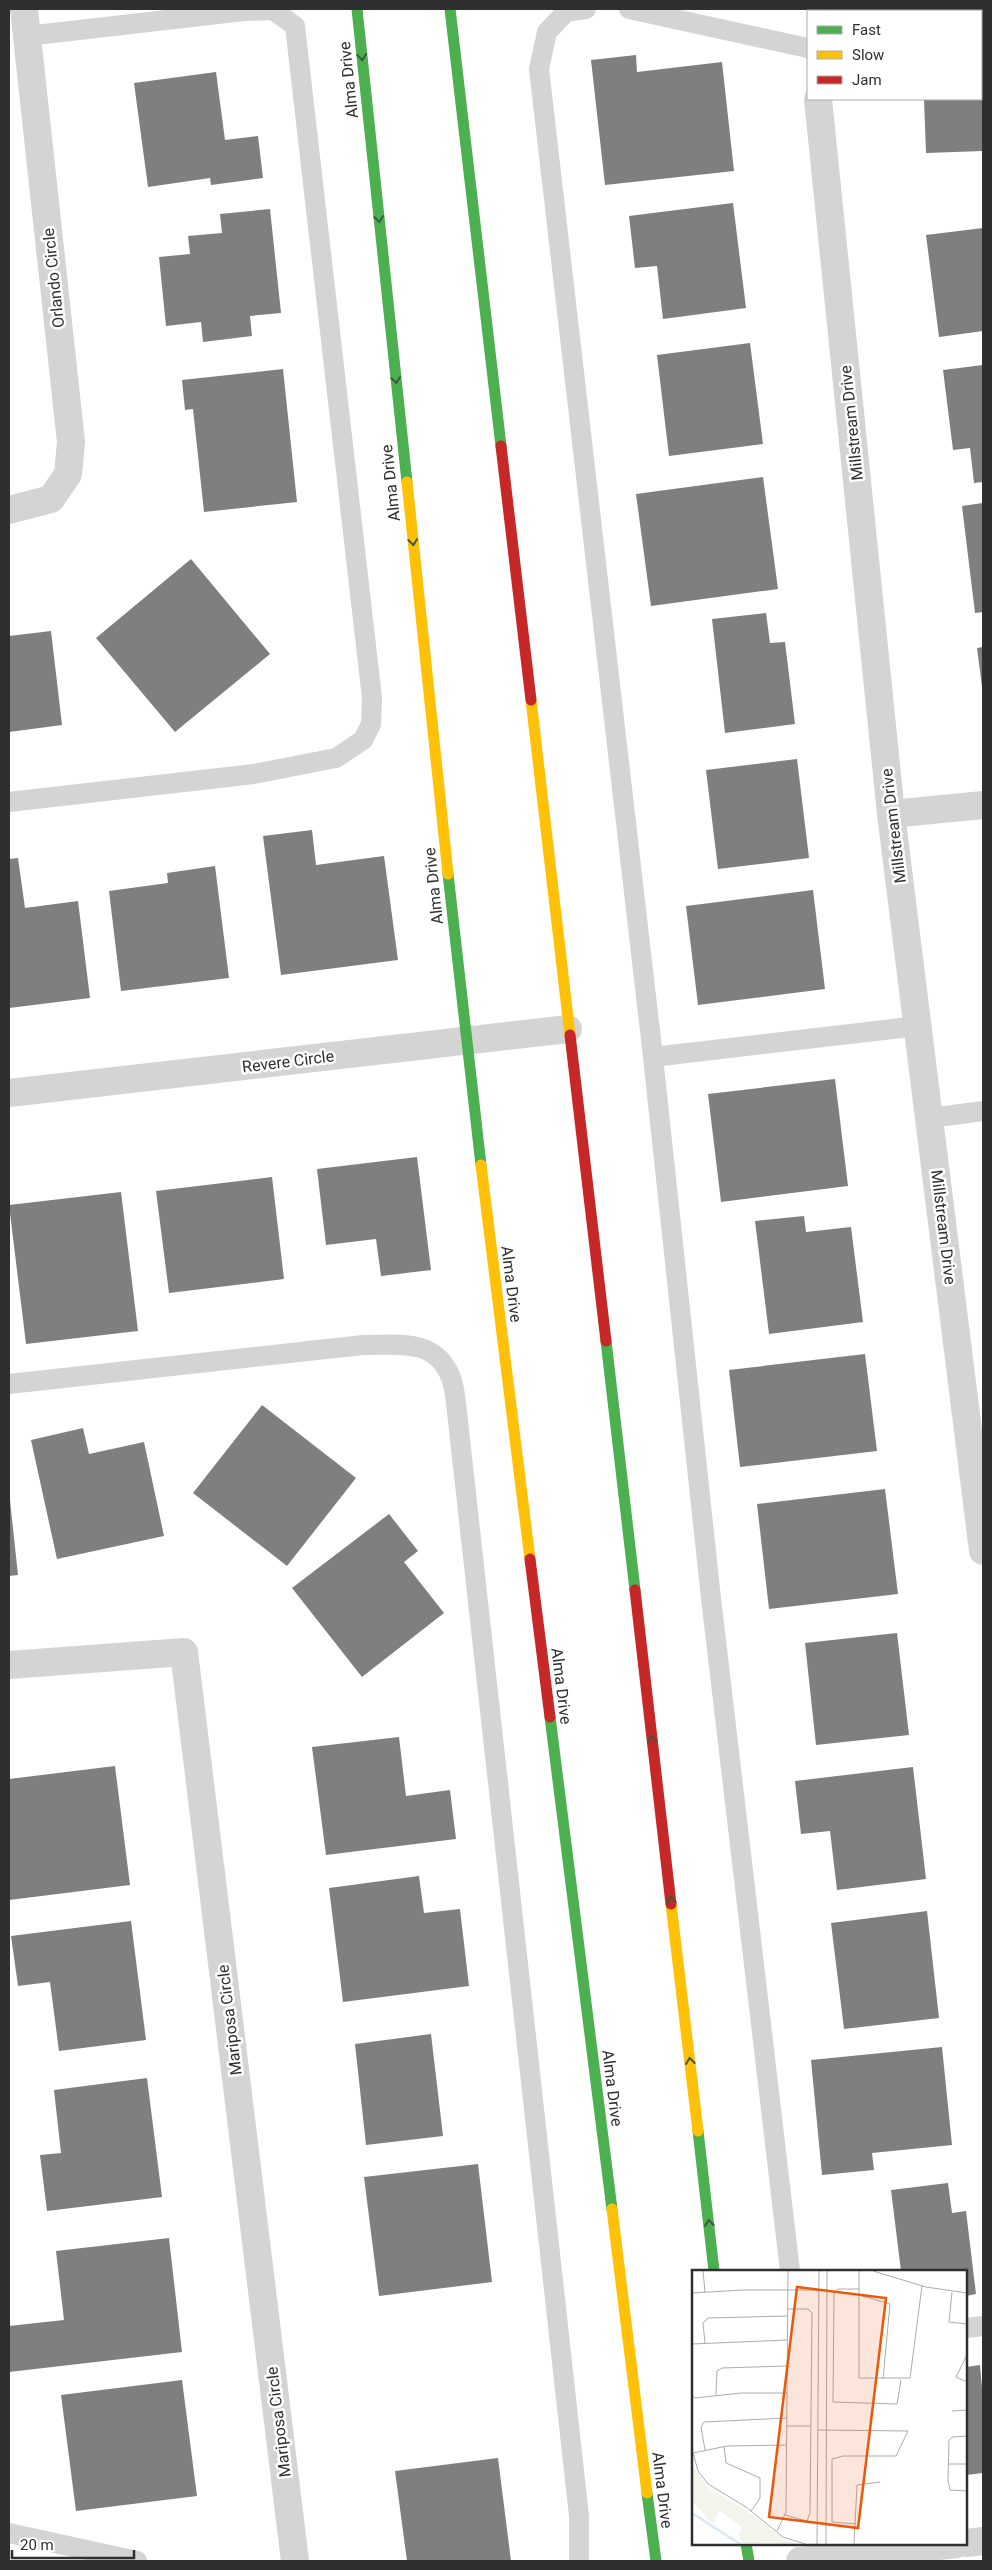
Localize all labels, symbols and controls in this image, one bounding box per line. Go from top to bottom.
legend [807,10,982,100]
text: Fast [852,21,881,39]
street label: Alma Drive [335,41,362,119]
text: Slow [852,46,884,64]
one-way arrow [356,54,367,62]
text: Jam [852,71,882,89]
one-way arrow [373,215,384,223]
street label: Orlando Circle [39,227,68,329]
street label: Millstream Drive [836,364,867,481]
one-way arrow [390,377,401,385]
street label: Alma Drive [377,444,404,522]
one-way arrow [407,538,418,546]
street label: Millstream Drive [877,767,910,884]
street label: Alma Drive [420,847,447,925]
street label: Revere Circle [241,1046,335,1077]
street label: Millstream Drive [927,1169,960,1286]
street label: Alma Drive [497,1245,526,1323]
street label: Alma Drive [547,1647,576,1725]
one-way arrow [647,1734,658,1742]
one-way arrow [666,1896,677,1904]
street label: Mariposa Circle [213,1964,246,2076]
street label: Alma Drive [598,2049,627,2127]
one-way arrow [685,2057,696,2065]
one-way arrow [704,2219,715,2227]
inset map [692,2270,967,2545]
street label: Mariposa Circle [262,2366,295,2478]
street label: Alma Drive [648,2451,677,2529]
scale bar [12,2528,135,2560]
text: 20 m [20,2536,54,2554]

